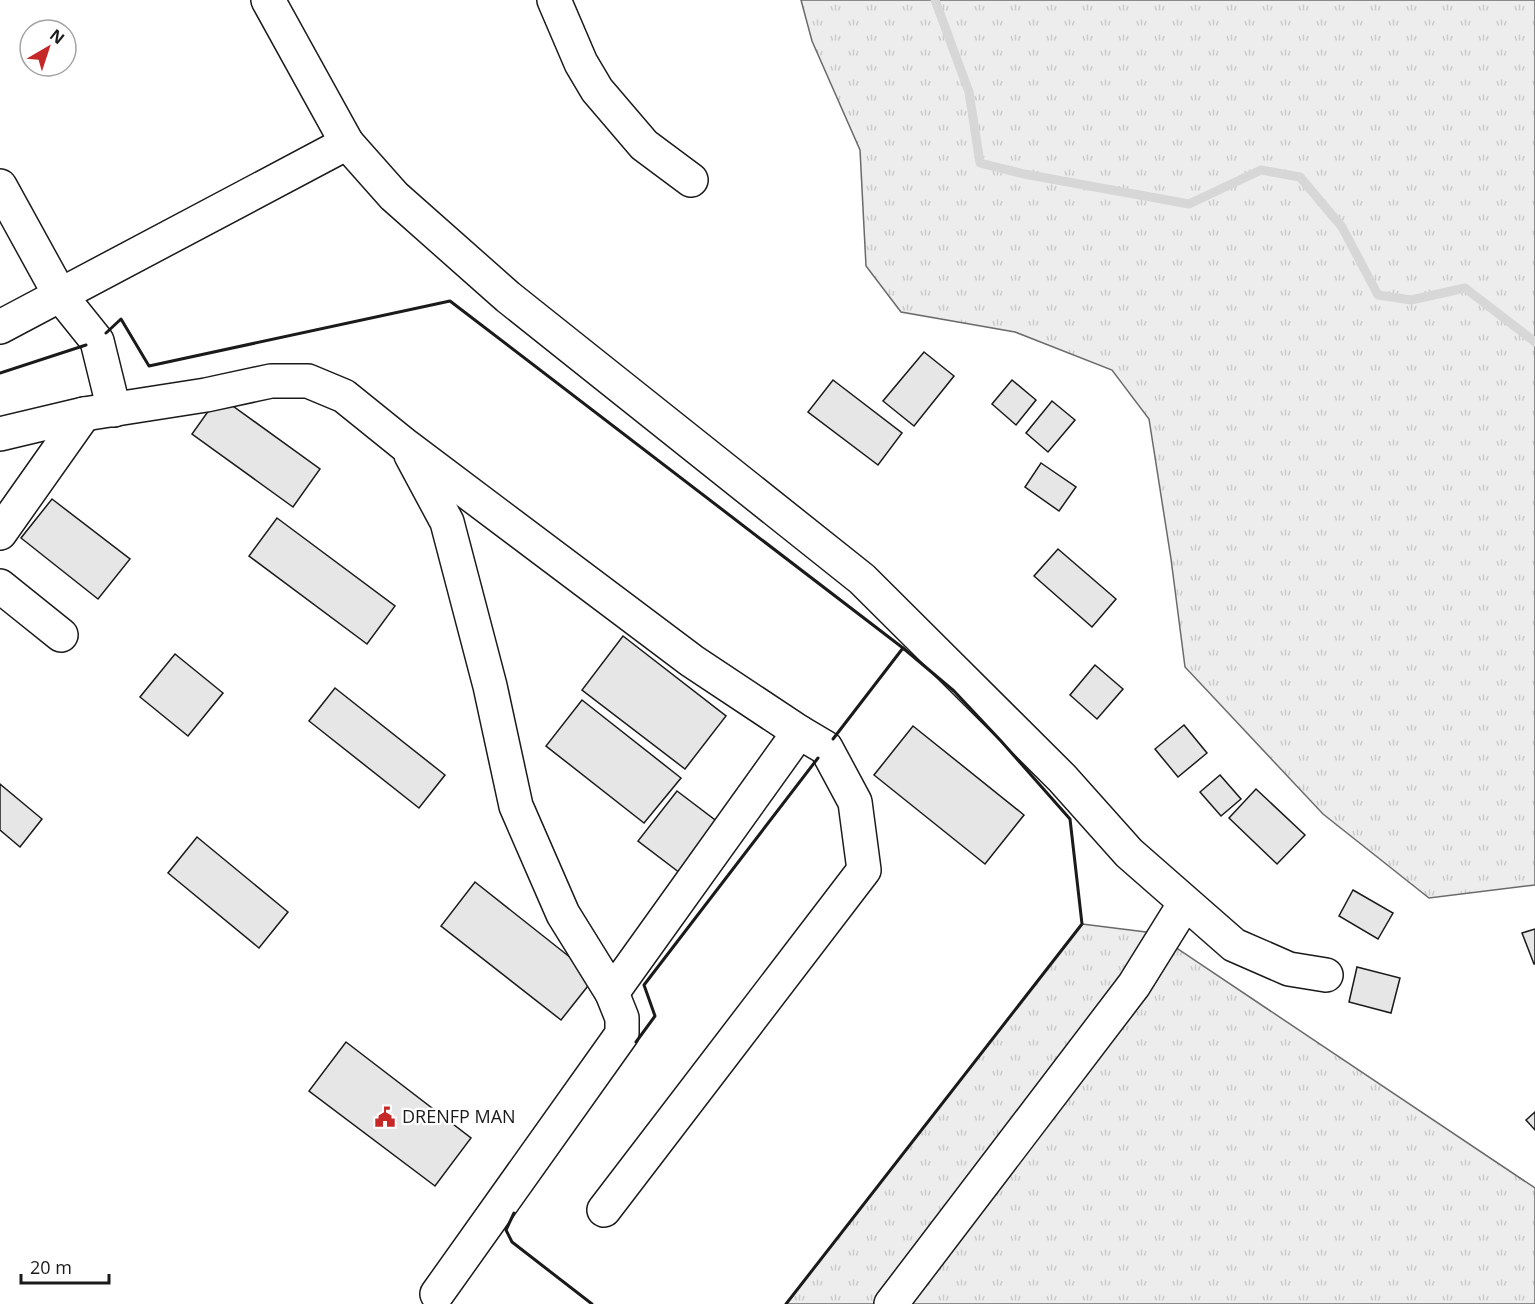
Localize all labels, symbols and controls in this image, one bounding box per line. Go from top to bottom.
north arrow [18,18,78,78]
text: N [45,24,69,49]
place label: DRENFP MAN [402,1104,516,1128]
public building icon: DRENFP MAN [373,1105,397,1129]
scale bar [21,1247,110,1285]
text: 20 m [30,1255,72,1279]

